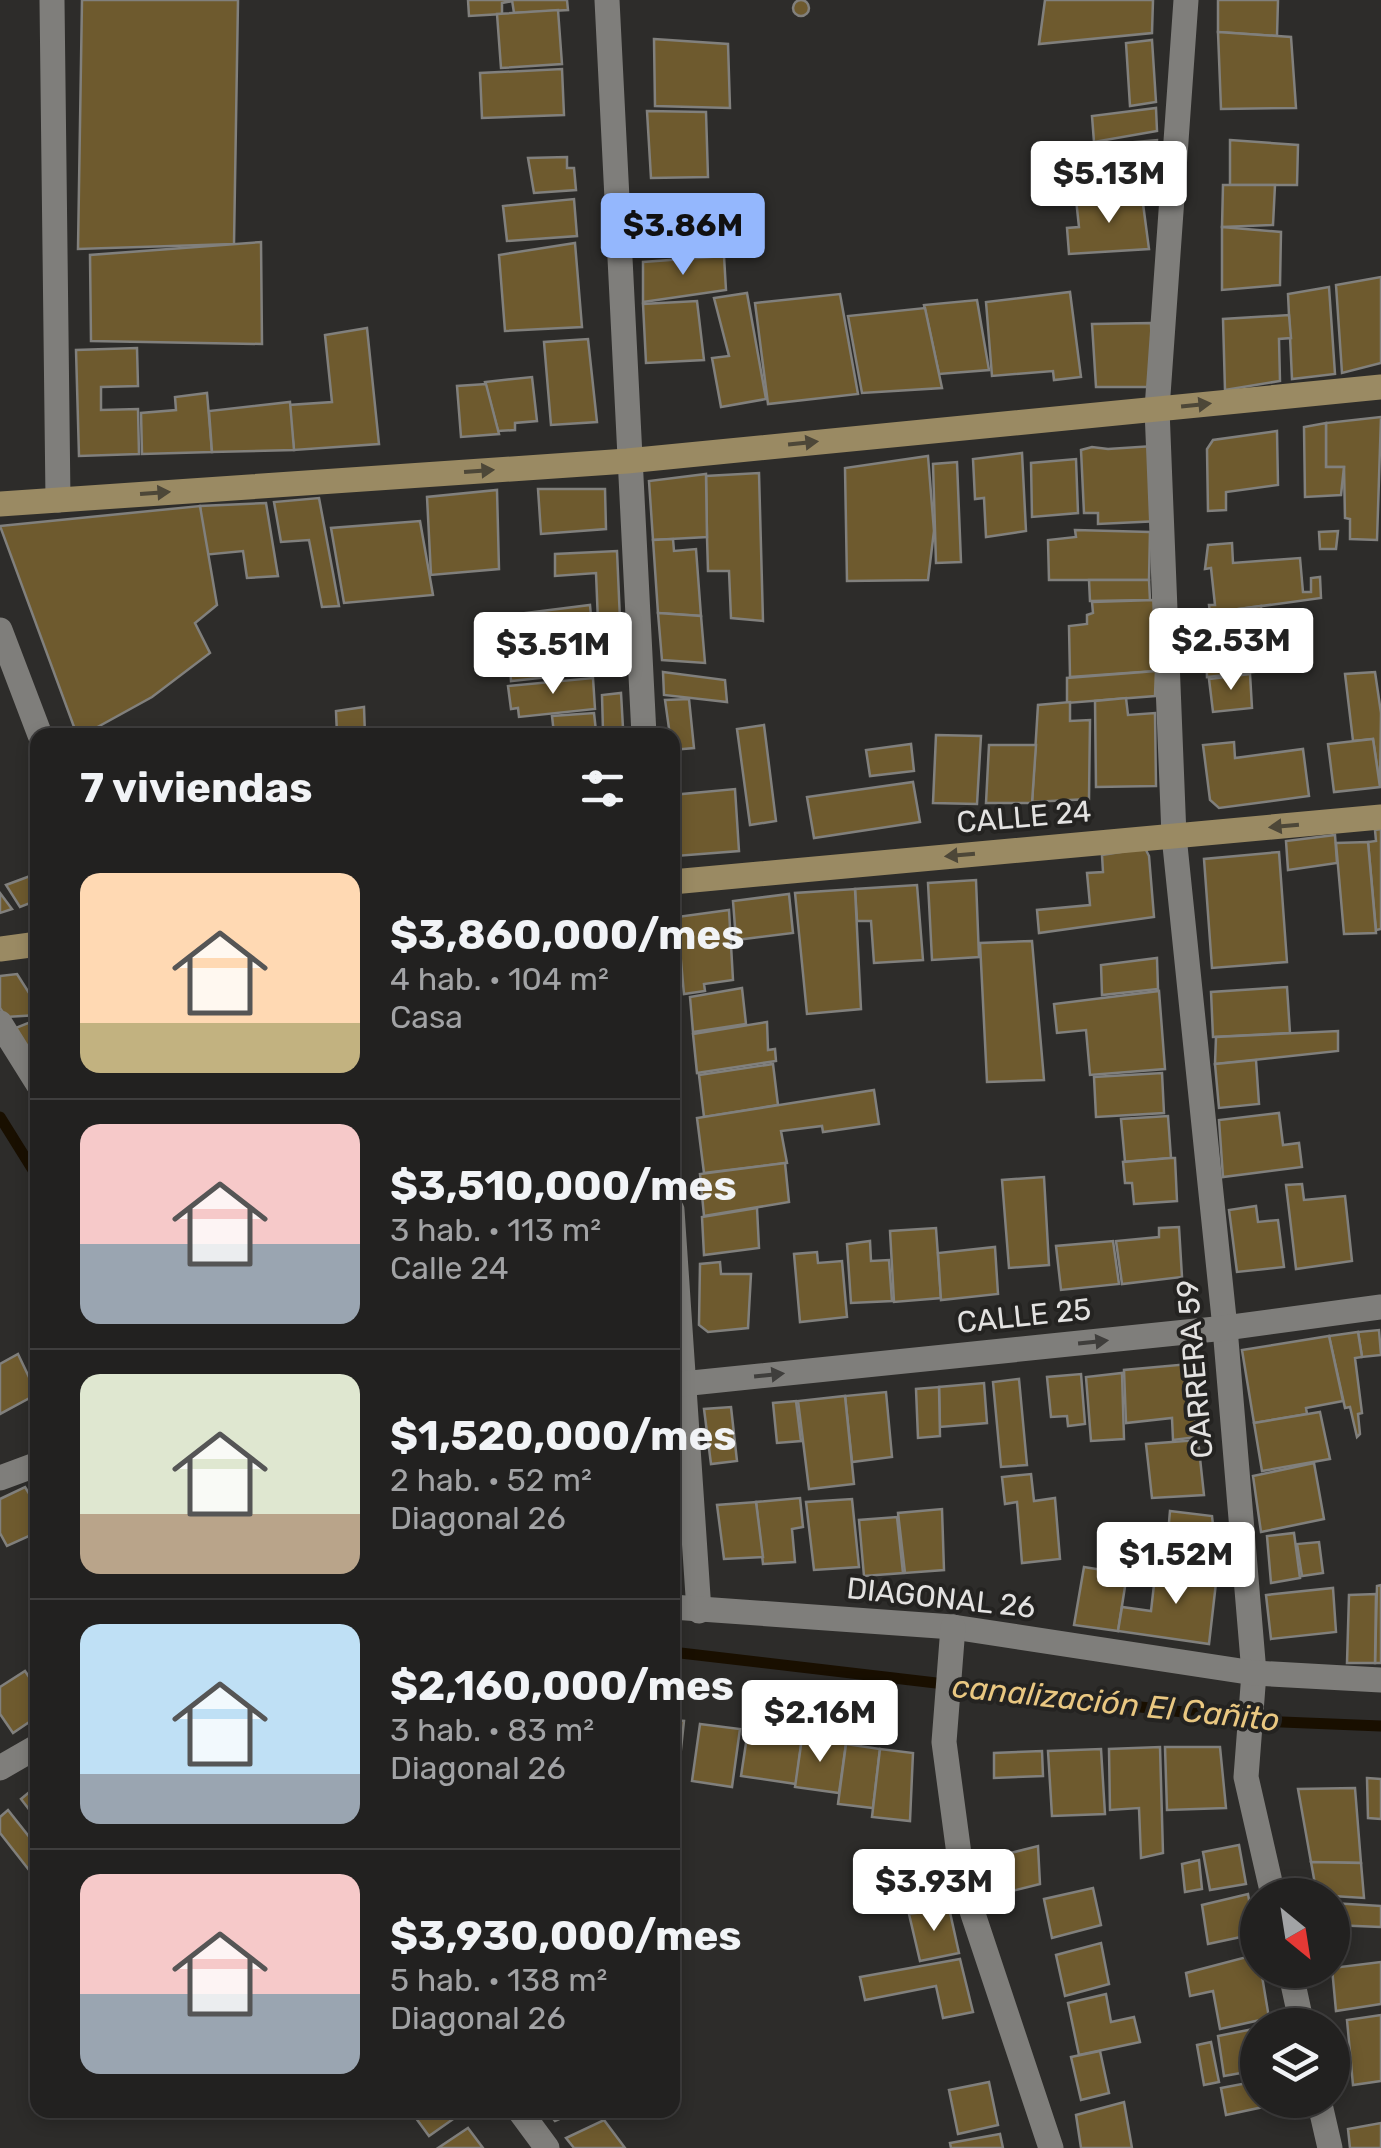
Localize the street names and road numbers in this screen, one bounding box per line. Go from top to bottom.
street label: CALLE 24 [955,793,1093,841]
street label: CARRERA 59 [1169,1278,1221,1460]
street label: CALLE 25 [955,1291,1093,1341]
street label: DIAGONAL 26 [845,1570,1037,1626]

